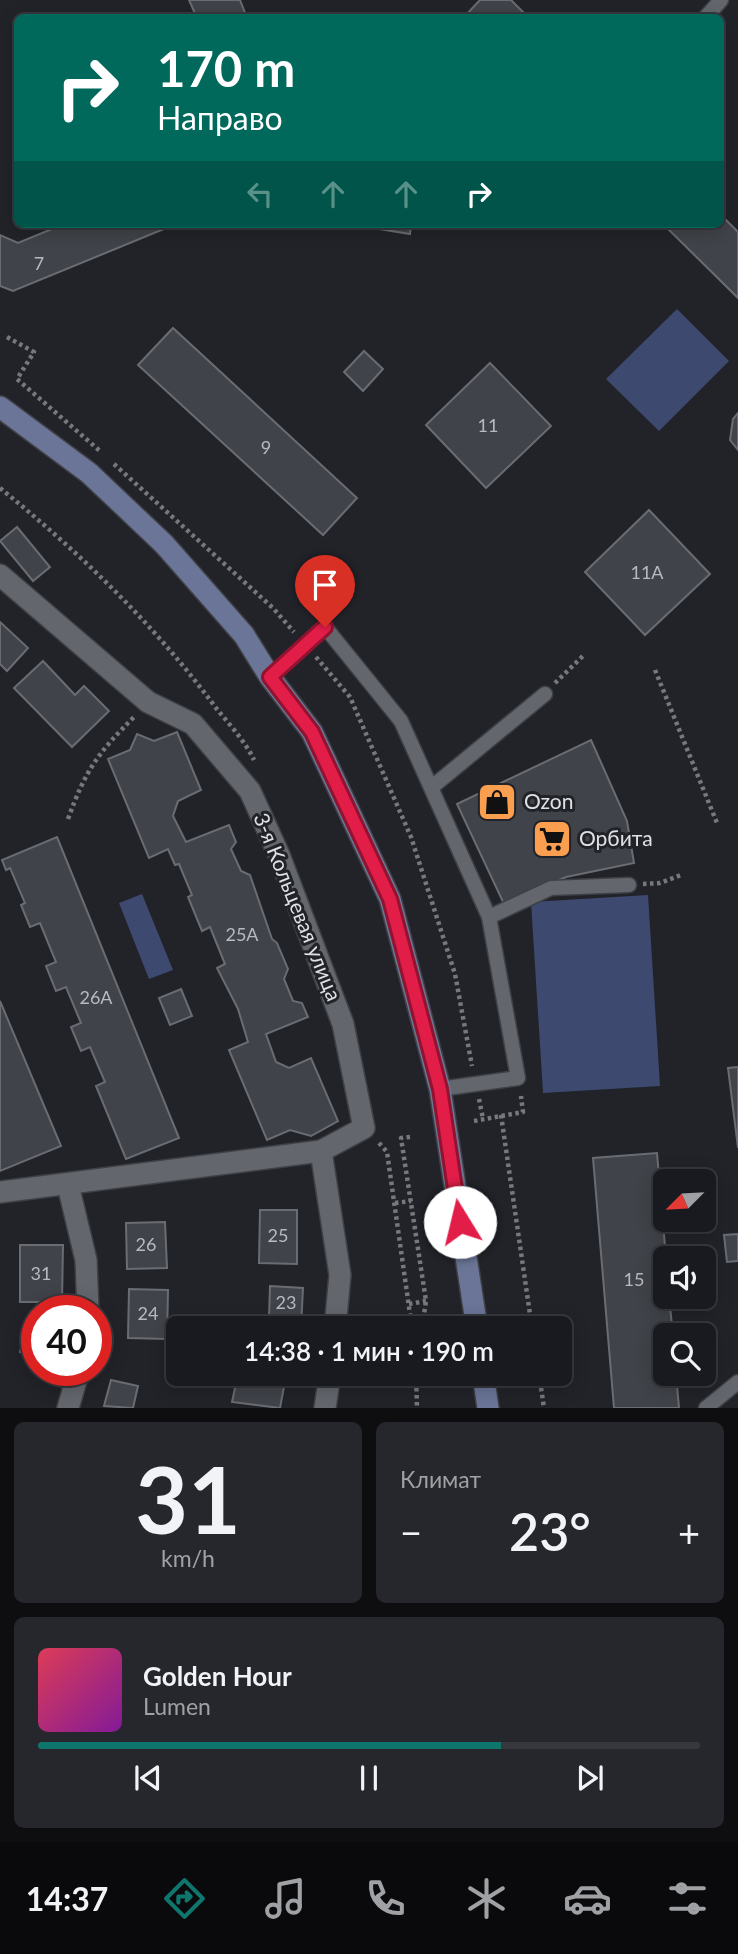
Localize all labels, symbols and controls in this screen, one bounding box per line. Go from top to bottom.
text: 170 m [157,39,295,97]
icon: right [42,42,133,133]
text: Направо [157,98,283,137]
icon: left [241,175,279,213]
icon: ahead [314,175,352,213]
icon: ahead [387,175,425,213]
icon: right [460,175,498,213]
house number: 7 [34,252,44,274]
house number: 11 [478,414,498,436]
house number: 9 [261,436,271,458]
pin [295,555,355,627]
house number: 11А [630,561,664,583]
icon: arrive [306,566,344,604]
shop icon: Ozon [476,781,518,823]
place label: Ozon [524,788,574,813]
street label: 3-я Кольцевая улица [249,809,348,1004]
supermarket icon: Орбита [531,818,573,860]
place label: Орбита [579,825,653,850]
house number: 25А [225,923,259,945]
house number: 26А [79,986,113,1008]
north arrow [653,1169,716,1232]
map controls [653,1169,716,1386]
position arrow [423,1185,497,1259]
house number: 25 [268,1224,288,1246]
house number: 26 [136,1233,156,1255]
button: sound [653,1246,716,1309]
house number: 31 [31,1262,51,1284]
house number: 15 [624,1268,644,1290]
house number: 23 [276,1291,296,1313]
speed limit sign: 40 [21,1295,112,1386]
house number: 24 [138,1302,158,1324]
button: search [653,1323,716,1386]
text: 14:38 · 1 мин · 190 m [244,1335,494,1367]
text: 31 [135,1444,241,1553]
text: Климат [400,1465,481,1493]
text: 23° [509,1500,591,1562]
text: − [400,1509,422,1555]
text: + [678,1509,700,1555]
text: km/h [161,1544,215,1572]
text: Golden Hour [143,1660,292,1692]
text: Lumen [143,1692,211,1720]
icon: previous [129,1759,167,1797]
icon: pause [350,1759,388,1797]
icon: next [571,1759,609,1797]
icon: directions [160,1874,209,1923]
icon: music [261,1874,310,1923]
icon: phone [361,1874,410,1923]
icon: climate [462,1874,511,1923]
icon: car [563,1874,612,1923]
icon: filters [663,1874,712,1923]
text: 14:37 [26,1879,108,1918]

